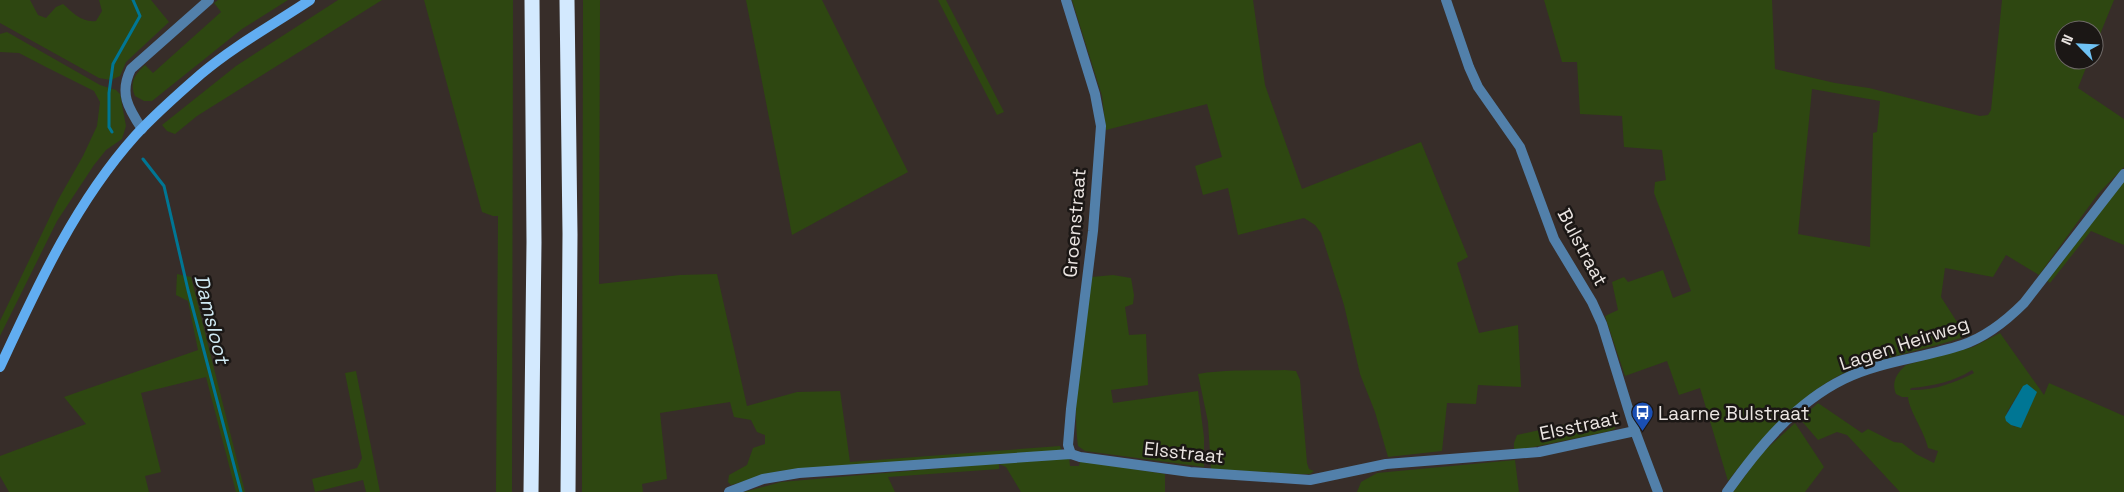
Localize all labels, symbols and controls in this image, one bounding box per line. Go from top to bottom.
north arrow [2054,20,2104,70]
text: N [2057,32,2077,48]
street label: Groenstraat [1057,167,1092,279]
street label: Bulstraat [1552,204,1613,290]
water label: Damsloot [188,272,236,368]
street label: Lagen Heirweg [1836,311,1972,376]
bus stop icon: Laarne Bulstraat [1630,401,1654,432]
place label: Laarne Bulstraat [1658,401,1809,426]
street label: Elsstraat [1537,405,1621,446]
street label: Elsstraat [1142,436,1225,469]

